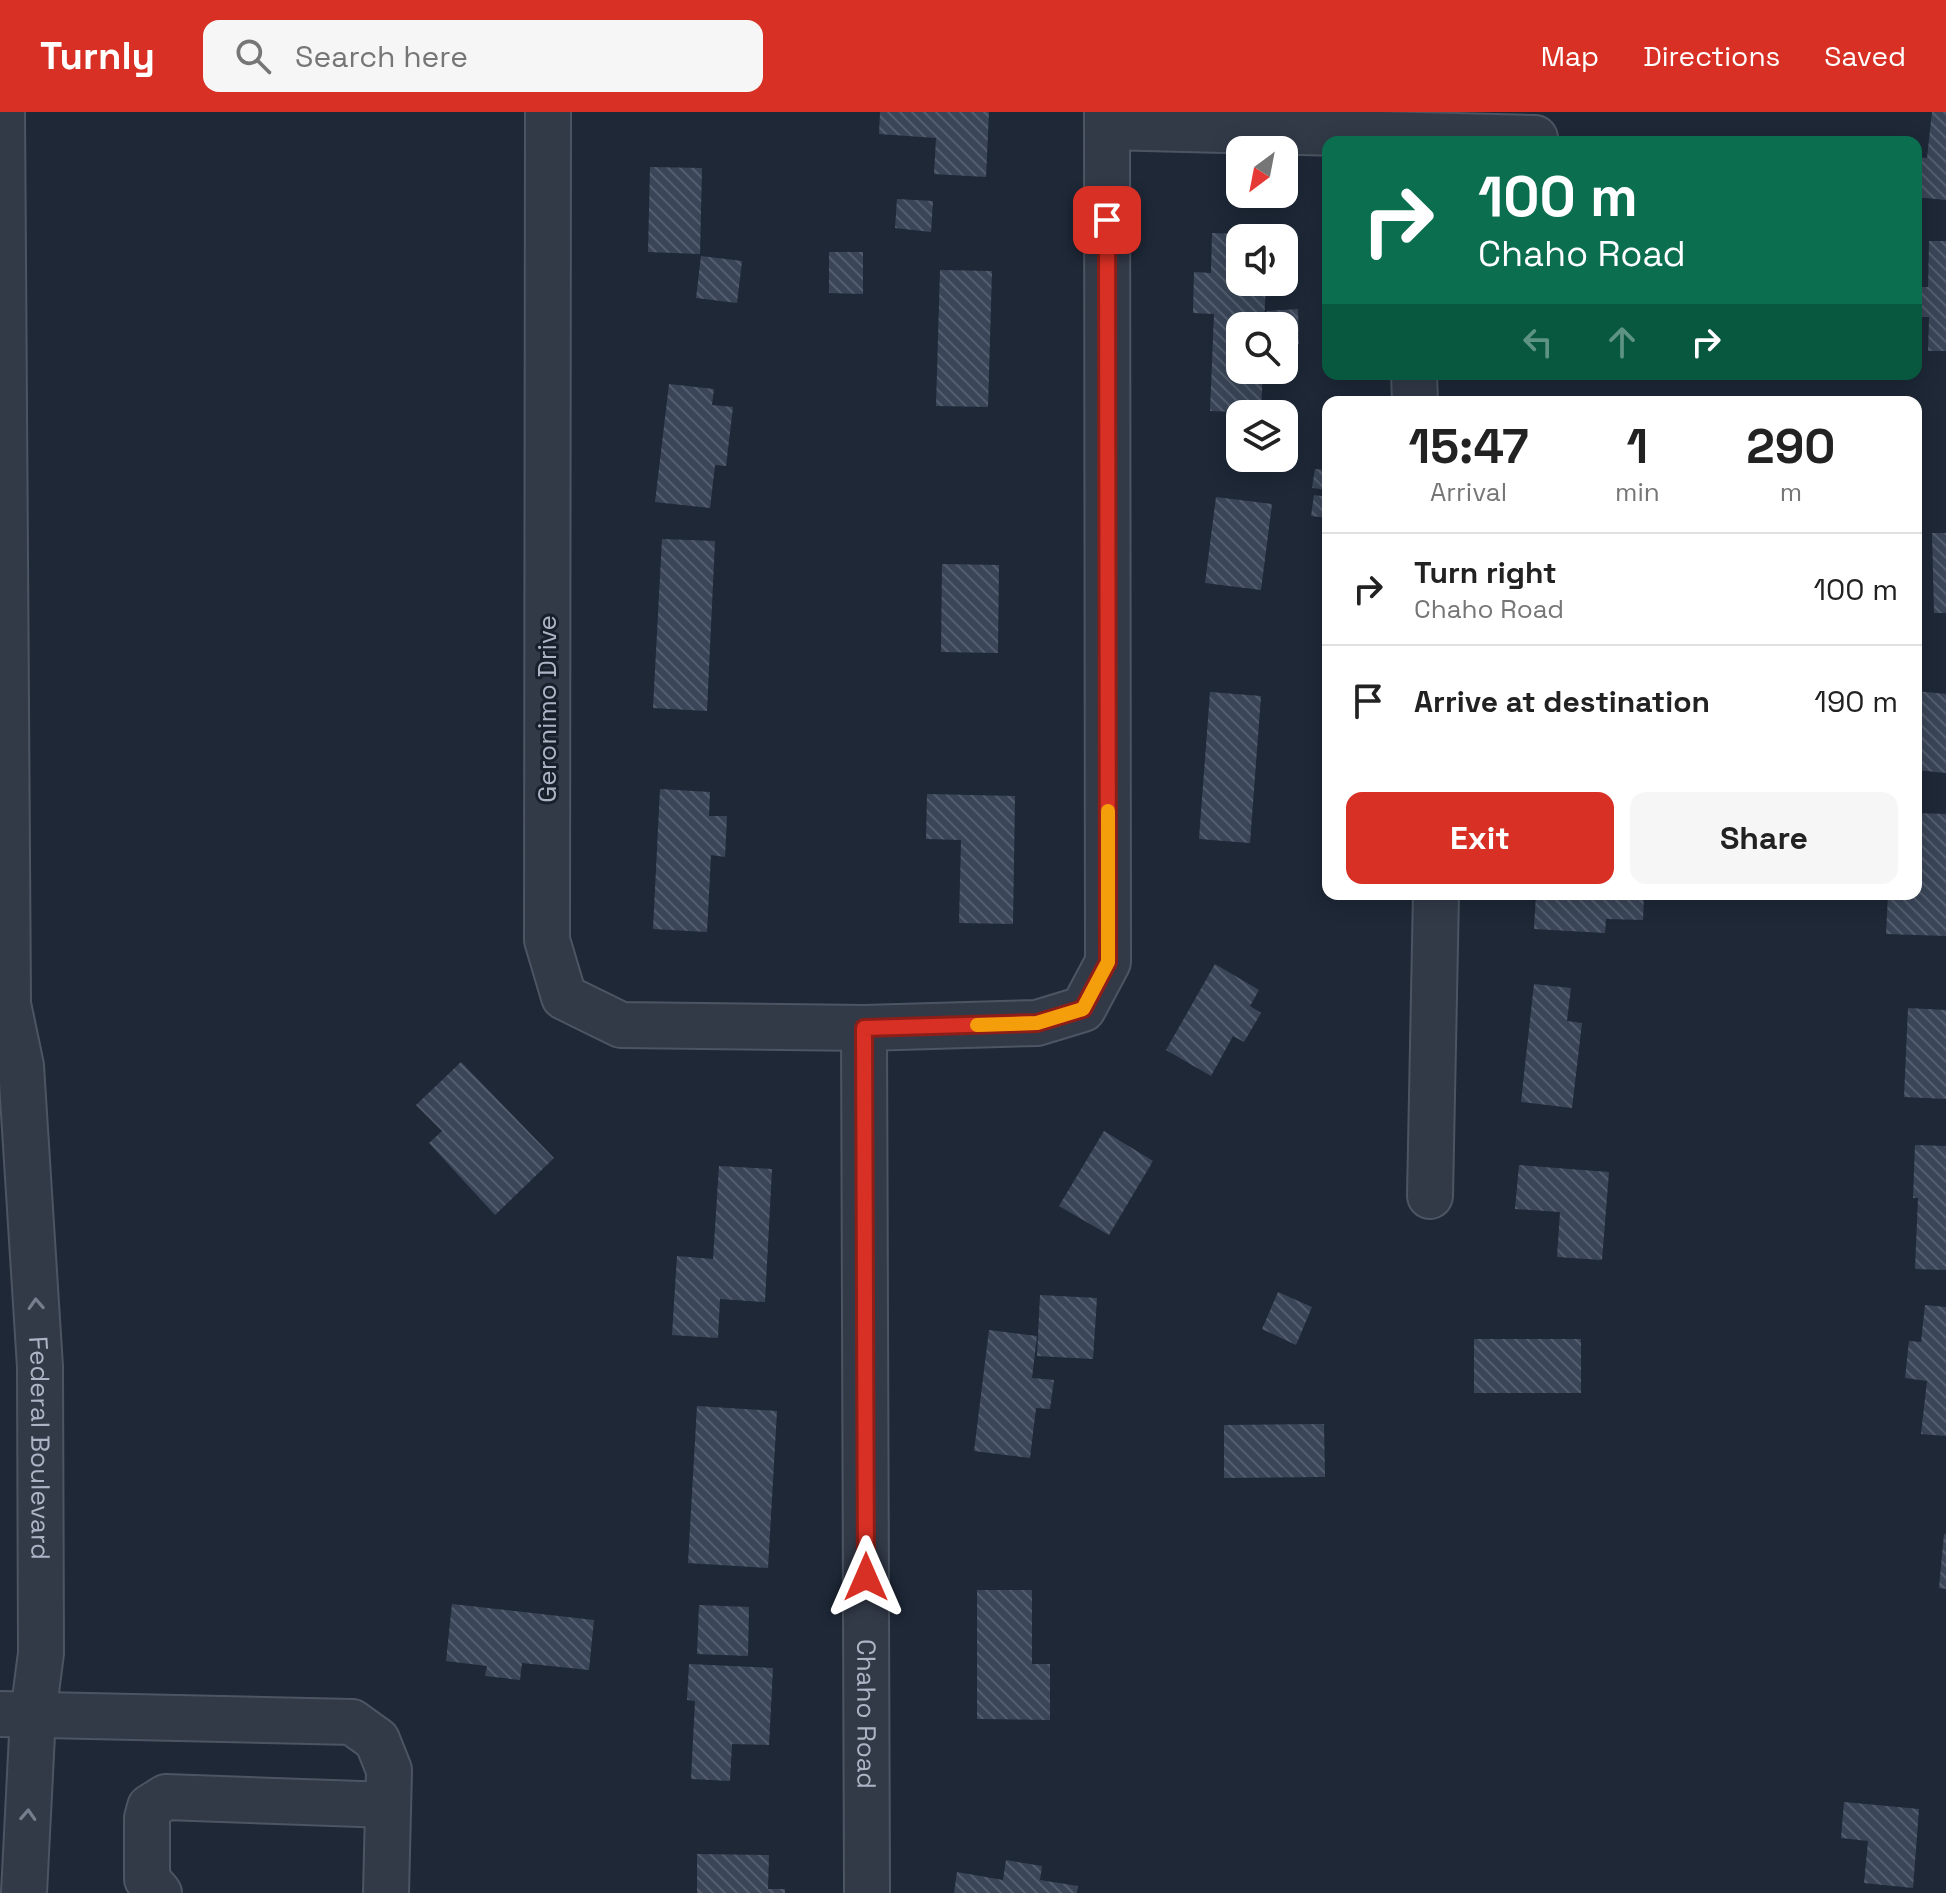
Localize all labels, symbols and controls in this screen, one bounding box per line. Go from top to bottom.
search box [203,20,763,92]
text: Turnly [40,32,155,80]
icon: search [231,34,275,78]
text: Search here [295,37,468,76]
text: Map [1541,38,1599,74]
text: Directions [1643,38,1780,74]
text: Saved [1824,38,1906,74]
north arrow [1226,136,1298,208]
map controls [1226,136,1298,472]
text: 100 m [1478,161,1638,232]
icon: right [1346,168,1450,272]
pin [1073,186,1141,254]
icon: arrive [1085,198,1129,242]
button: sound [1226,224,1298,296]
text: Chaho Road [1478,231,1686,277]
button: search [1226,312,1298,384]
icon: left [1516,320,1560,364]
icon: ahead [1600,320,1644,364]
icon: right [1684,320,1728,364]
button: layers [1226,400,1298,472]
text: 15:47 [1409,416,1528,477]
text: 1 [1627,416,1648,477]
text: 290 [1746,416,1835,477]
text: Arrival [1430,475,1507,509]
text: min [1615,475,1660,509]
text: m [1780,475,1802,509]
text: Turn right [1414,553,1557,592]
icon: right [1346,567,1390,611]
text: 100 m [1813,570,1898,609]
text: Chaho Road [1414,592,1564,626]
street label: Geronimo Drive [530,615,564,803]
icon: arrive [1346,679,1390,723]
text: Arrive at destination [1414,682,1710,721]
text: 190 m [1814,682,1898,721]
button: Exit [1346,792,1614,884]
button: Share [1630,792,1898,884]
one-way arrow [28,1297,45,1310]
street label: Federal Boulevard [21,1335,58,1560]
position arrow [824,1535,908,1619]
street label: Chaho Road [849,1639,884,1789]
one-way arrow [20,1808,37,1821]

